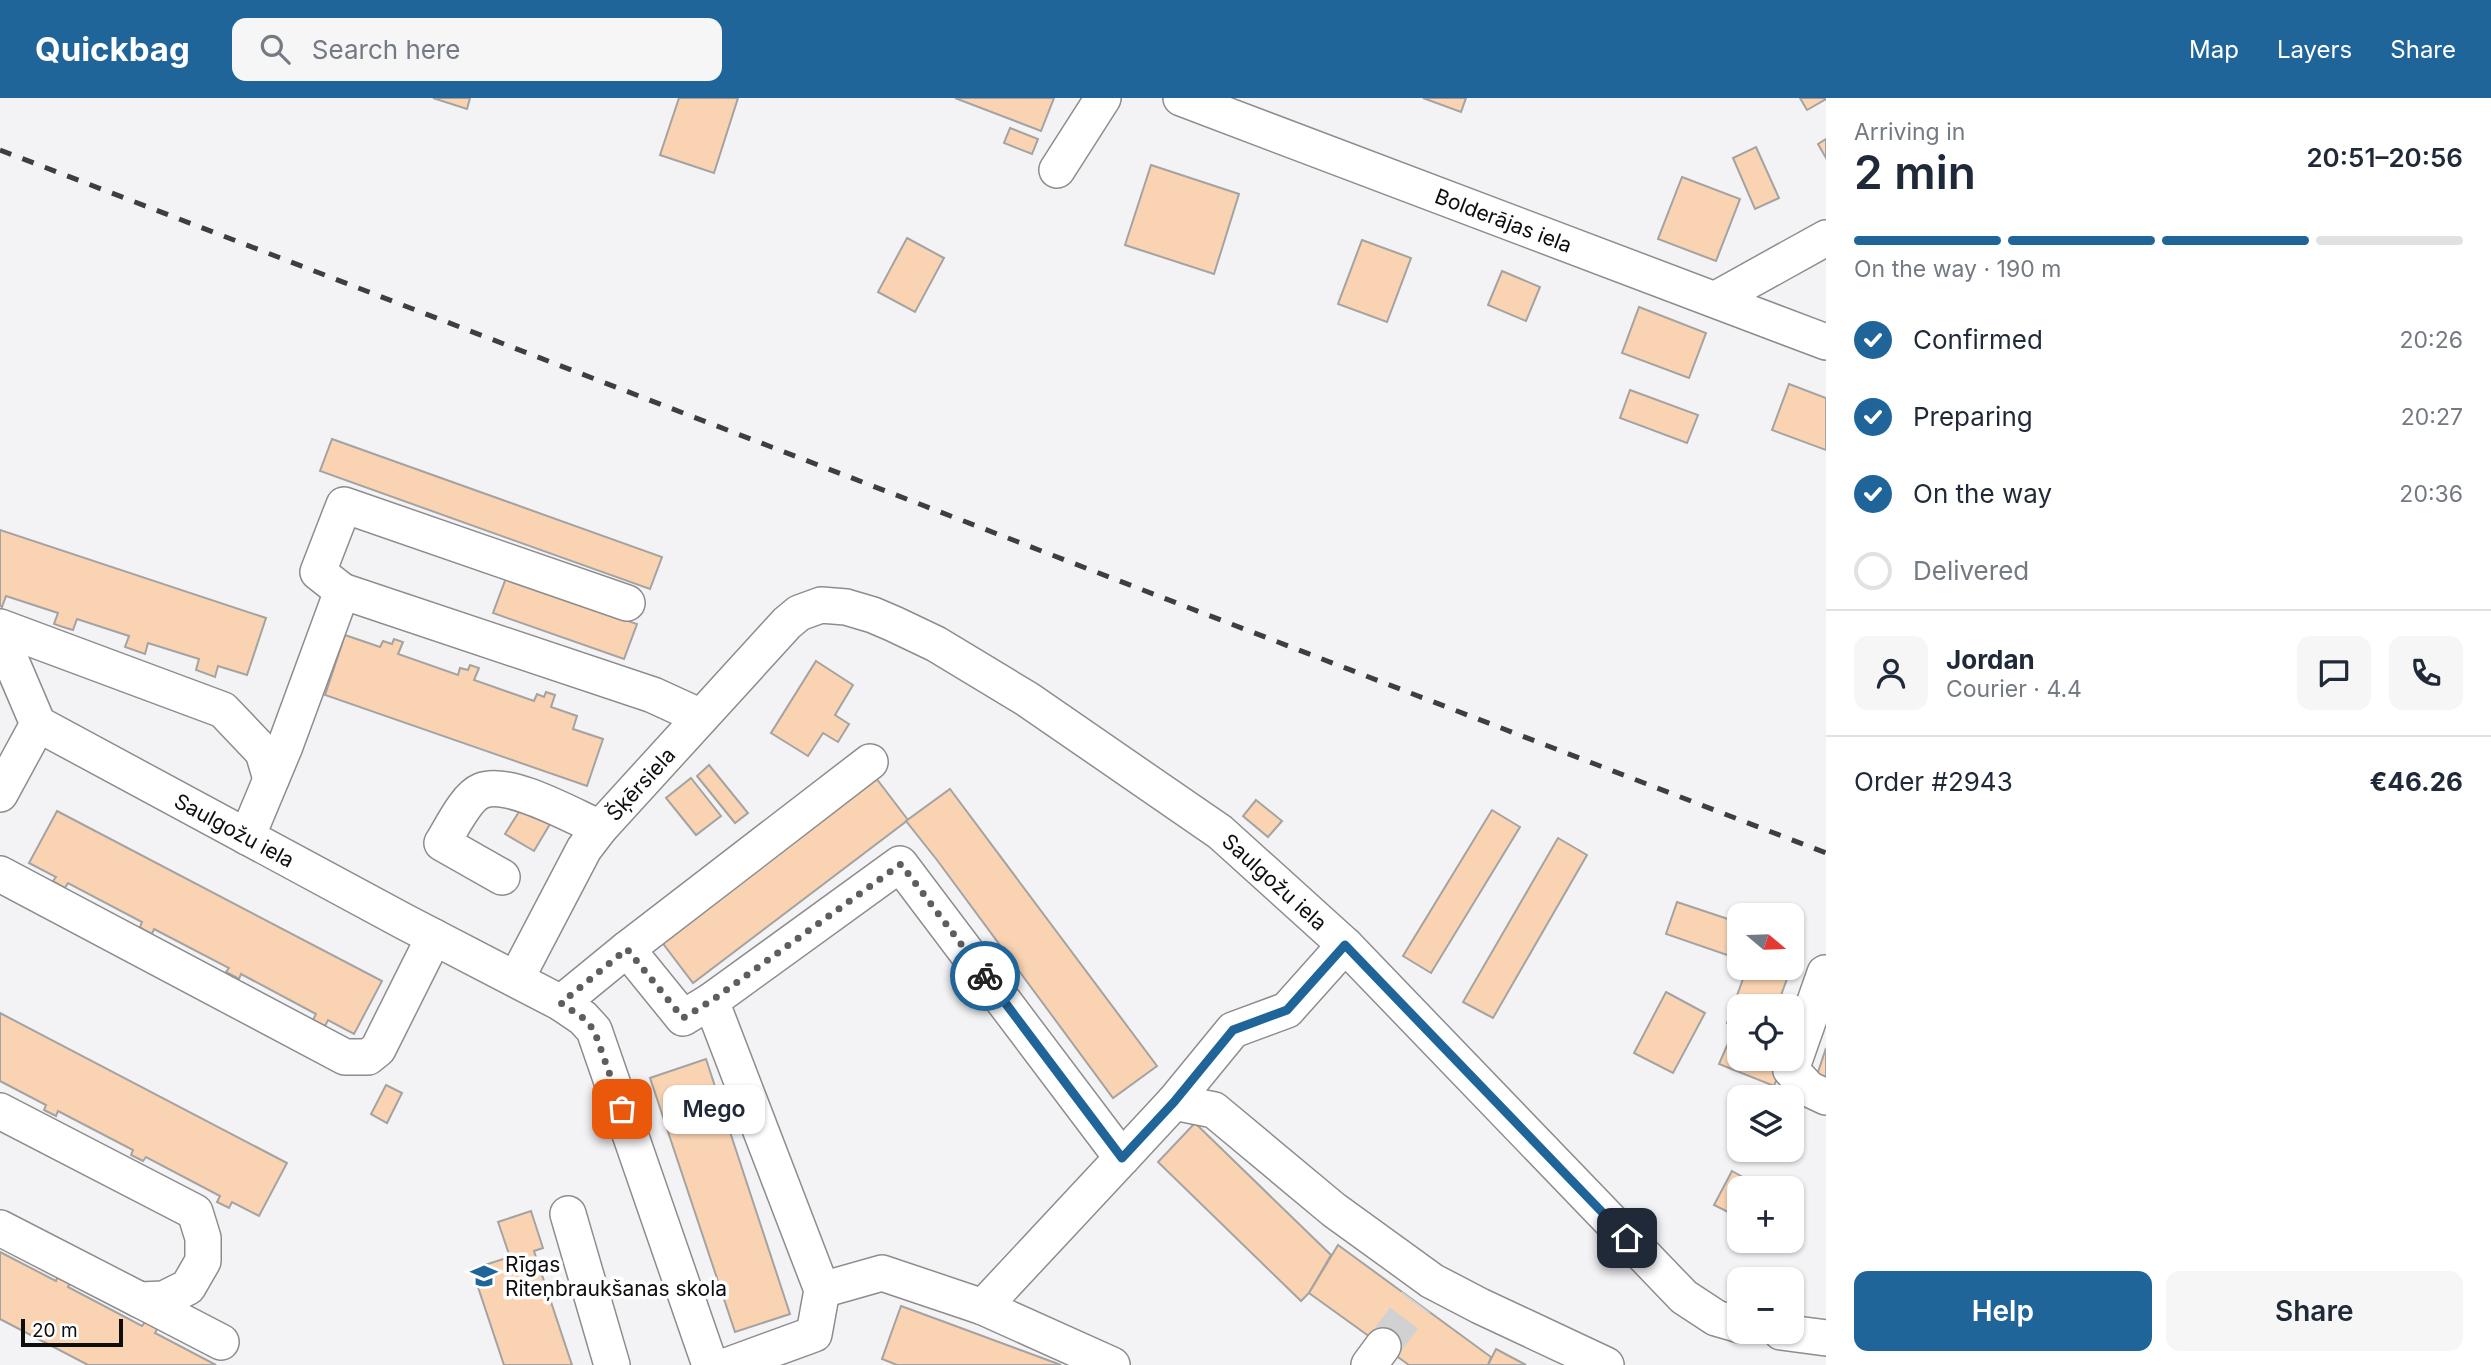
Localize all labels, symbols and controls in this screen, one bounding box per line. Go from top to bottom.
search box [232,18,722,81]
text: Quickbag [35,29,190,69]
icon: search [256,30,294,68]
text: Search here [312,34,460,65]
text: Map [2189,35,2239,64]
text: Layers [2277,35,2352,64]
text: Share [2390,35,2456,64]
text: Arriving in [1854,118,1965,146]
text: 20:51–20:56 [2306,142,2463,173]
text: 2 min [1854,144,1976,200]
street label: Bolderājas iela [1432,183,1576,257]
text: On the way · 190 m [1854,255,2061,283]
icon: check [1854,321,1892,359]
text: Confirmed [1913,324,2043,355]
text: 20:26 [2400,326,2463,354]
icon: check [1854,398,1892,436]
text: Preparing [1913,401,2033,432]
text: 20:27 [2401,403,2463,431]
icon: check [1854,475,1892,513]
text: On the way [1913,478,2052,509]
text: 20:36 [2399,480,2463,508]
text: Delivered [1913,555,2029,586]
button: person [1854,636,1928,710]
button: chat [2297,636,2371,710]
button: phone [2389,636,2463,710]
text: Jordan [1946,644,2035,675]
text: Courier · 4.4 [1946,675,2082,703]
street label: Šķērsiela [601,742,680,825]
text: Order #2943 [1854,766,2013,797]
text: €46.26 [2370,766,2463,797]
street label: Saulgožu iela [170,788,299,872]
street label: Saulgožu iela [1218,828,1332,935]
north arrow [1727,903,1804,980]
map controls [1727,903,1804,1344]
courier [950,941,1020,1011]
icon: bike [966,957,1004,995]
button: locate [1727,994,1804,1071]
pin [592,1079,652,1139]
callout: Mego [664,1084,766,1134]
button: layers [1727,1085,1804,1162]
icon: bag [603,1090,641,1128]
text: Mego [682,1095,746,1123]
button: + [1727,1176,1804,1253]
pin [1597,1208,1657,1268]
icon: home [1608,1219,1646,1257]
place label: Rīgas Riteņbraukšanas skola [505,1252,727,1302]
school or university icon: Rīgas Riteņbraukšanas skola [469,1261,499,1291]
button: − [1727,1267,1804,1344]
button: Help [1854,1271,2152,1351]
button: Share [2166,1271,2463,1351]
scale bar [21,1316,122,1348]
text: 20 m [32,1319,78,1342]

